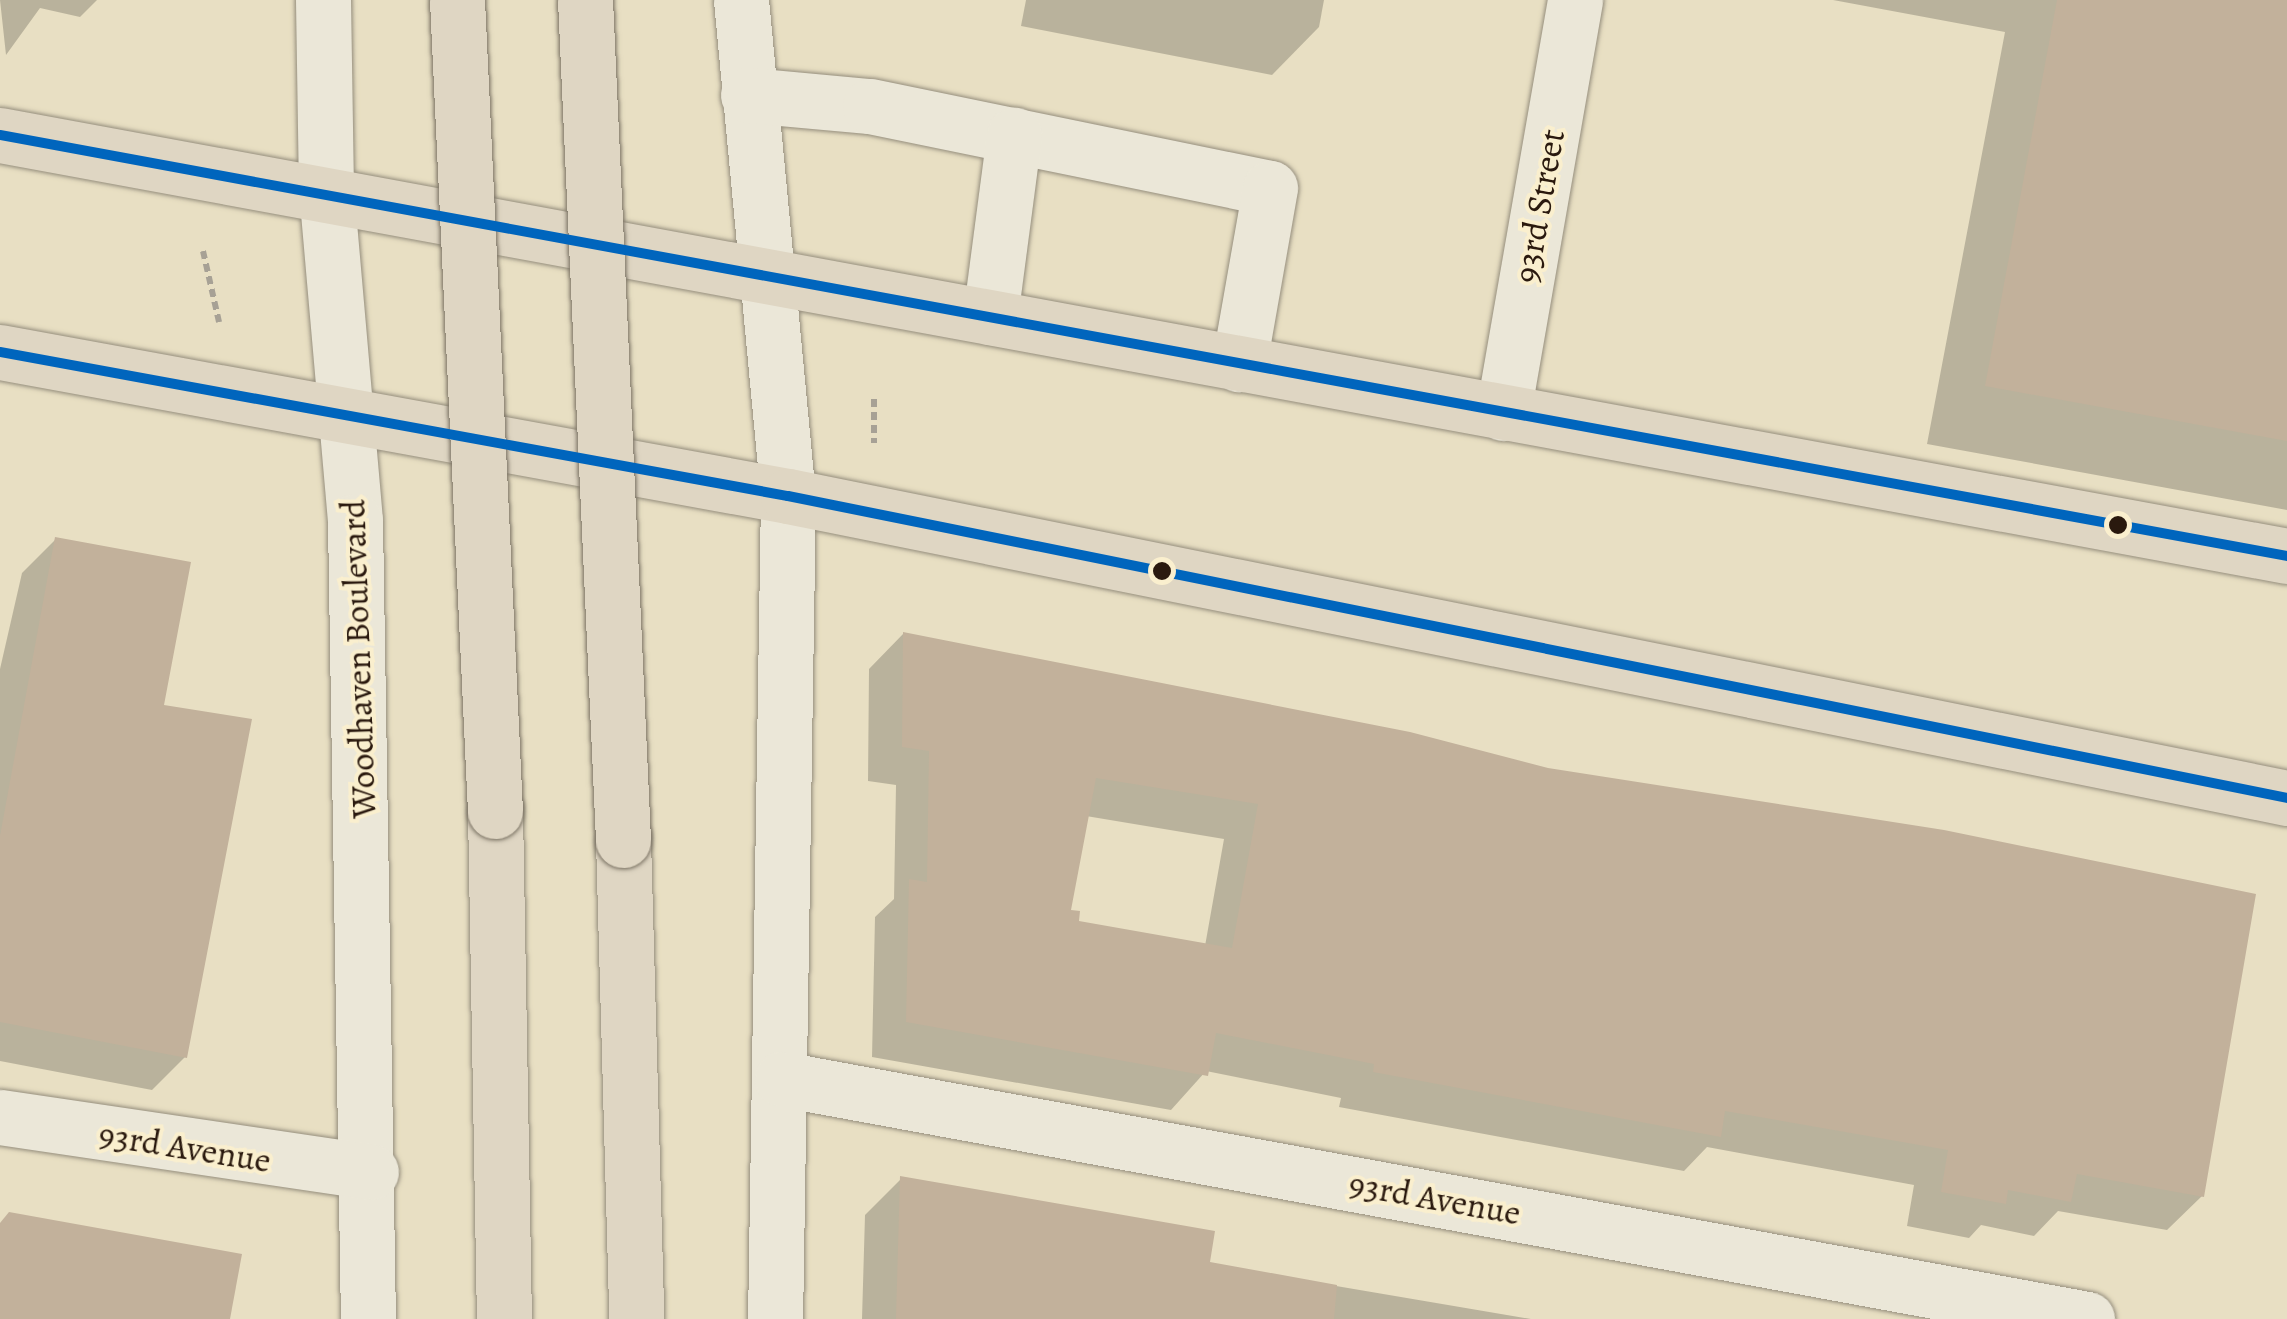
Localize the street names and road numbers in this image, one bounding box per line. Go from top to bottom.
street label: 93rd Street [1505,126,1573,286]
street label: Woodhaven Boulevard [331,499,385,819]
street label: 93rd Avenue [96,1113,274,1181]
street label: 93rd Avenue [1346,1162,1524,1234]

